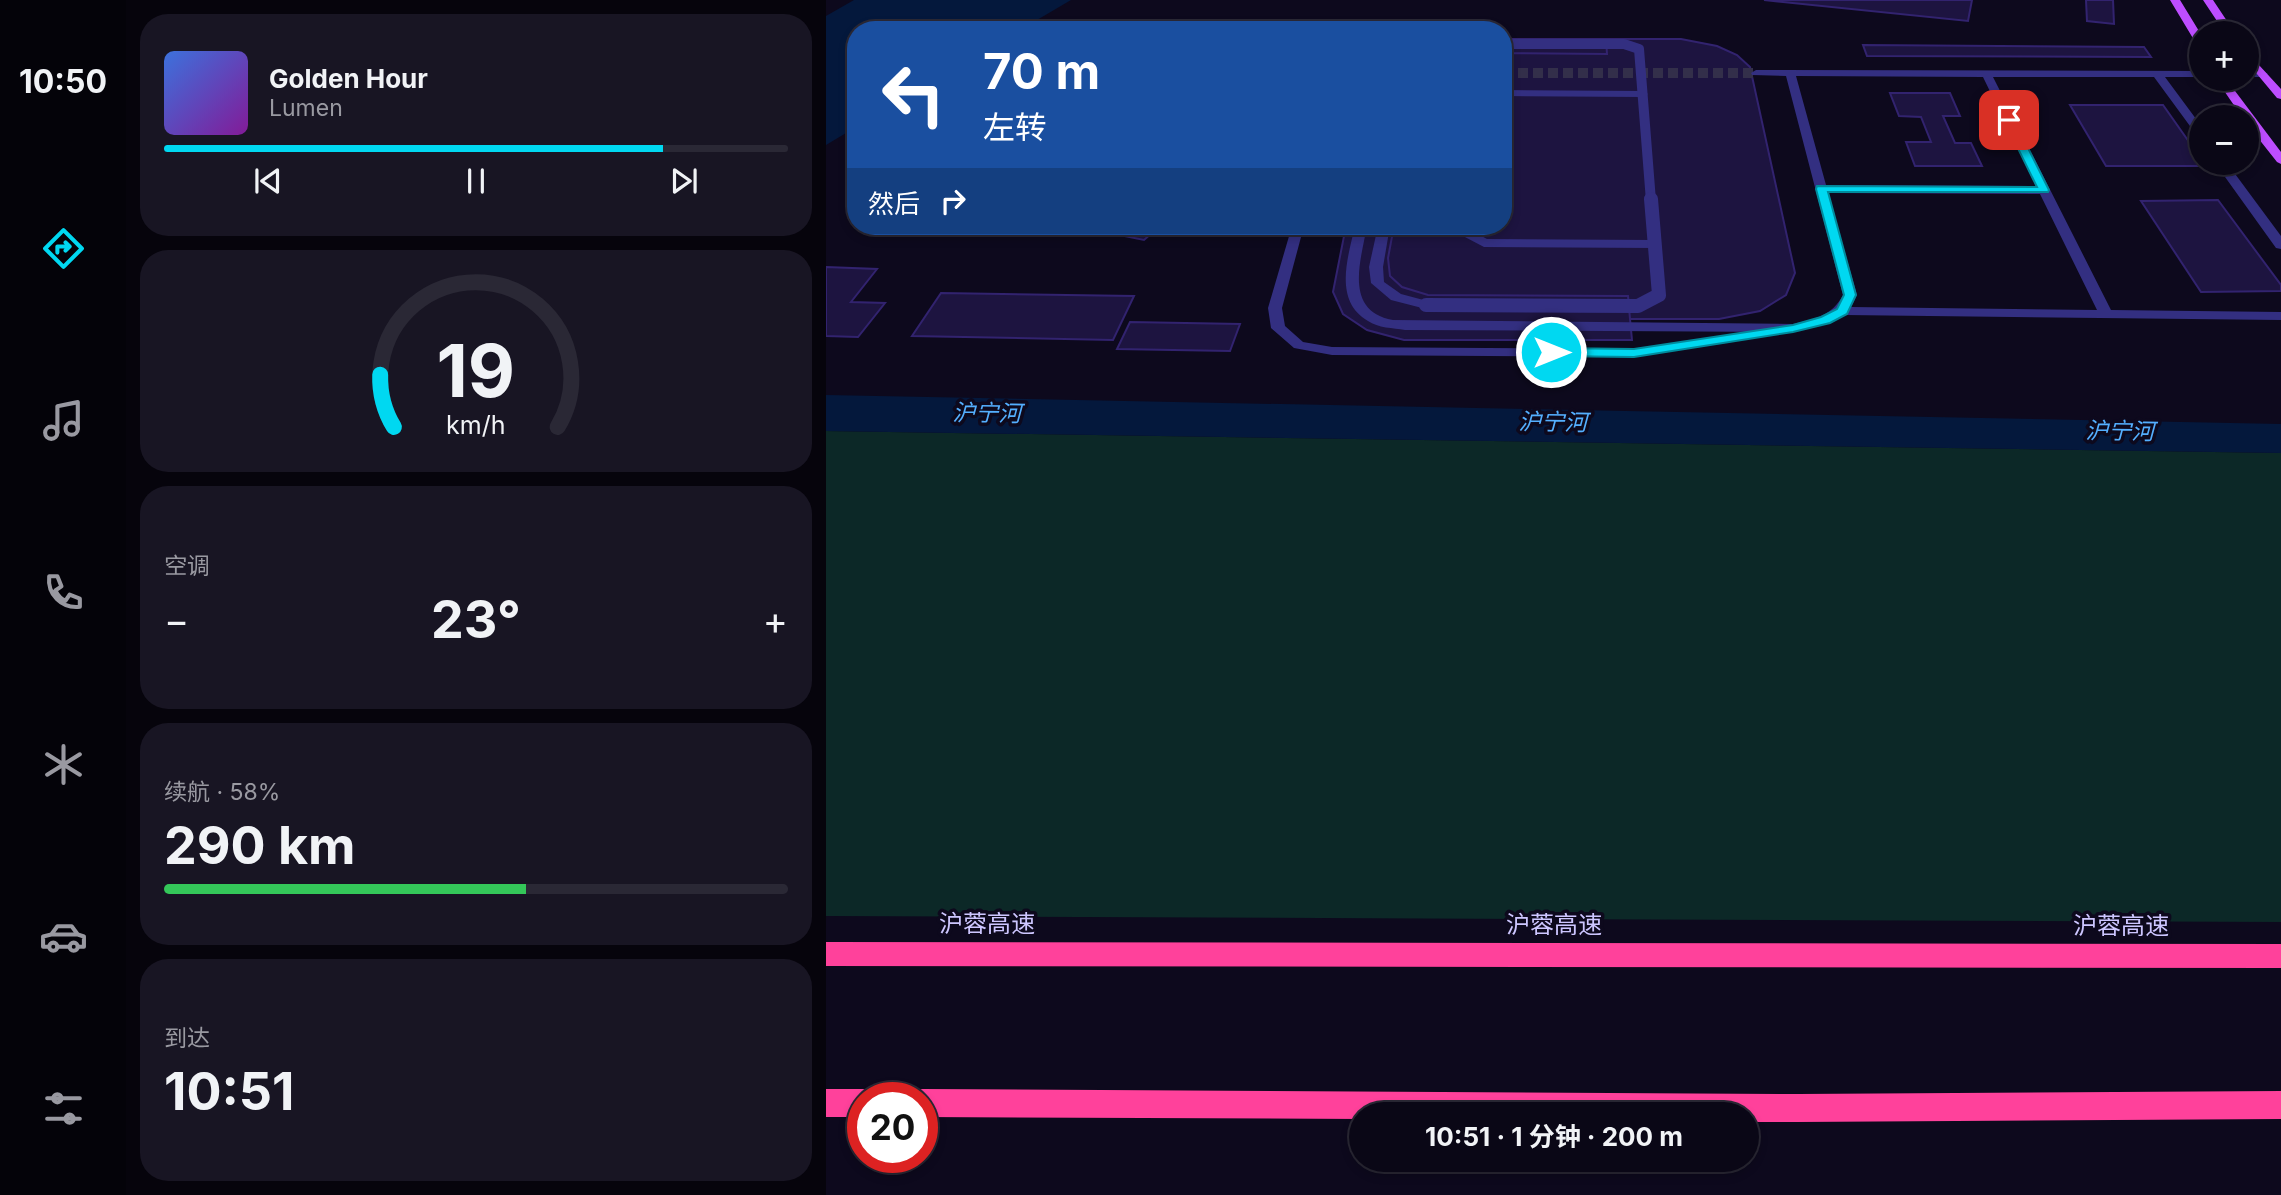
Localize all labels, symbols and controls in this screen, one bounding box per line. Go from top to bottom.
map controls [2189,21,2259,175]
button: + [2189,21,2259,91]
text: 70 m [983,42,1100,101]
icon: left [868,49,959,140]
text: 10:50 [19,62,107,101]
text: Golden Hour [269,63,428,94]
pin [1979,90,2039,150]
text: Lumen [269,94,343,122]
icon: arrive [1990,101,2028,139]
button: − [2189,105,2259,175]
text: 左转 [983,108,1047,147]
icon: previous [249,162,287,200]
icon: pause [457,162,495,200]
icon: next [665,162,703,200]
icon: right [934,182,972,220]
text: 然后 [868,188,920,219]
icon: directions [39,224,88,273]
position arrow [1514,315,1588,389]
text: 19 [437,327,515,416]
icon: music [39,396,88,445]
water label: 沪宁河 [952,398,1026,428]
water label: 沪宁河 [1518,407,1592,437]
text: km/h [446,410,506,440]
water label: 沪宁河 [2085,416,2159,446]
text: 空调 [164,552,210,580]
icon: phone [39,568,88,617]
text: 23° [431,588,521,651]
text: − [164,597,189,643]
text: + [763,597,788,643]
icon: climate [39,740,88,789]
text: 续航 · 58% [164,778,280,806]
text: 290 km [164,814,356,877]
street label: 沪蓉高速 [939,909,1035,938]
street label: 沪蓉高速 [1506,910,1602,939]
street label: 沪蓉高速 [2073,911,2169,940]
icon: car [39,912,88,961]
text: 到达 [164,1024,210,1052]
text: 10:51 [164,1060,295,1123]
speed limit sign: 20 [847,1082,938,1173]
icon: filters [39,1084,88,1133]
text: 10:51 · 1 分钟 · 200 m [1425,1121,1683,1152]

